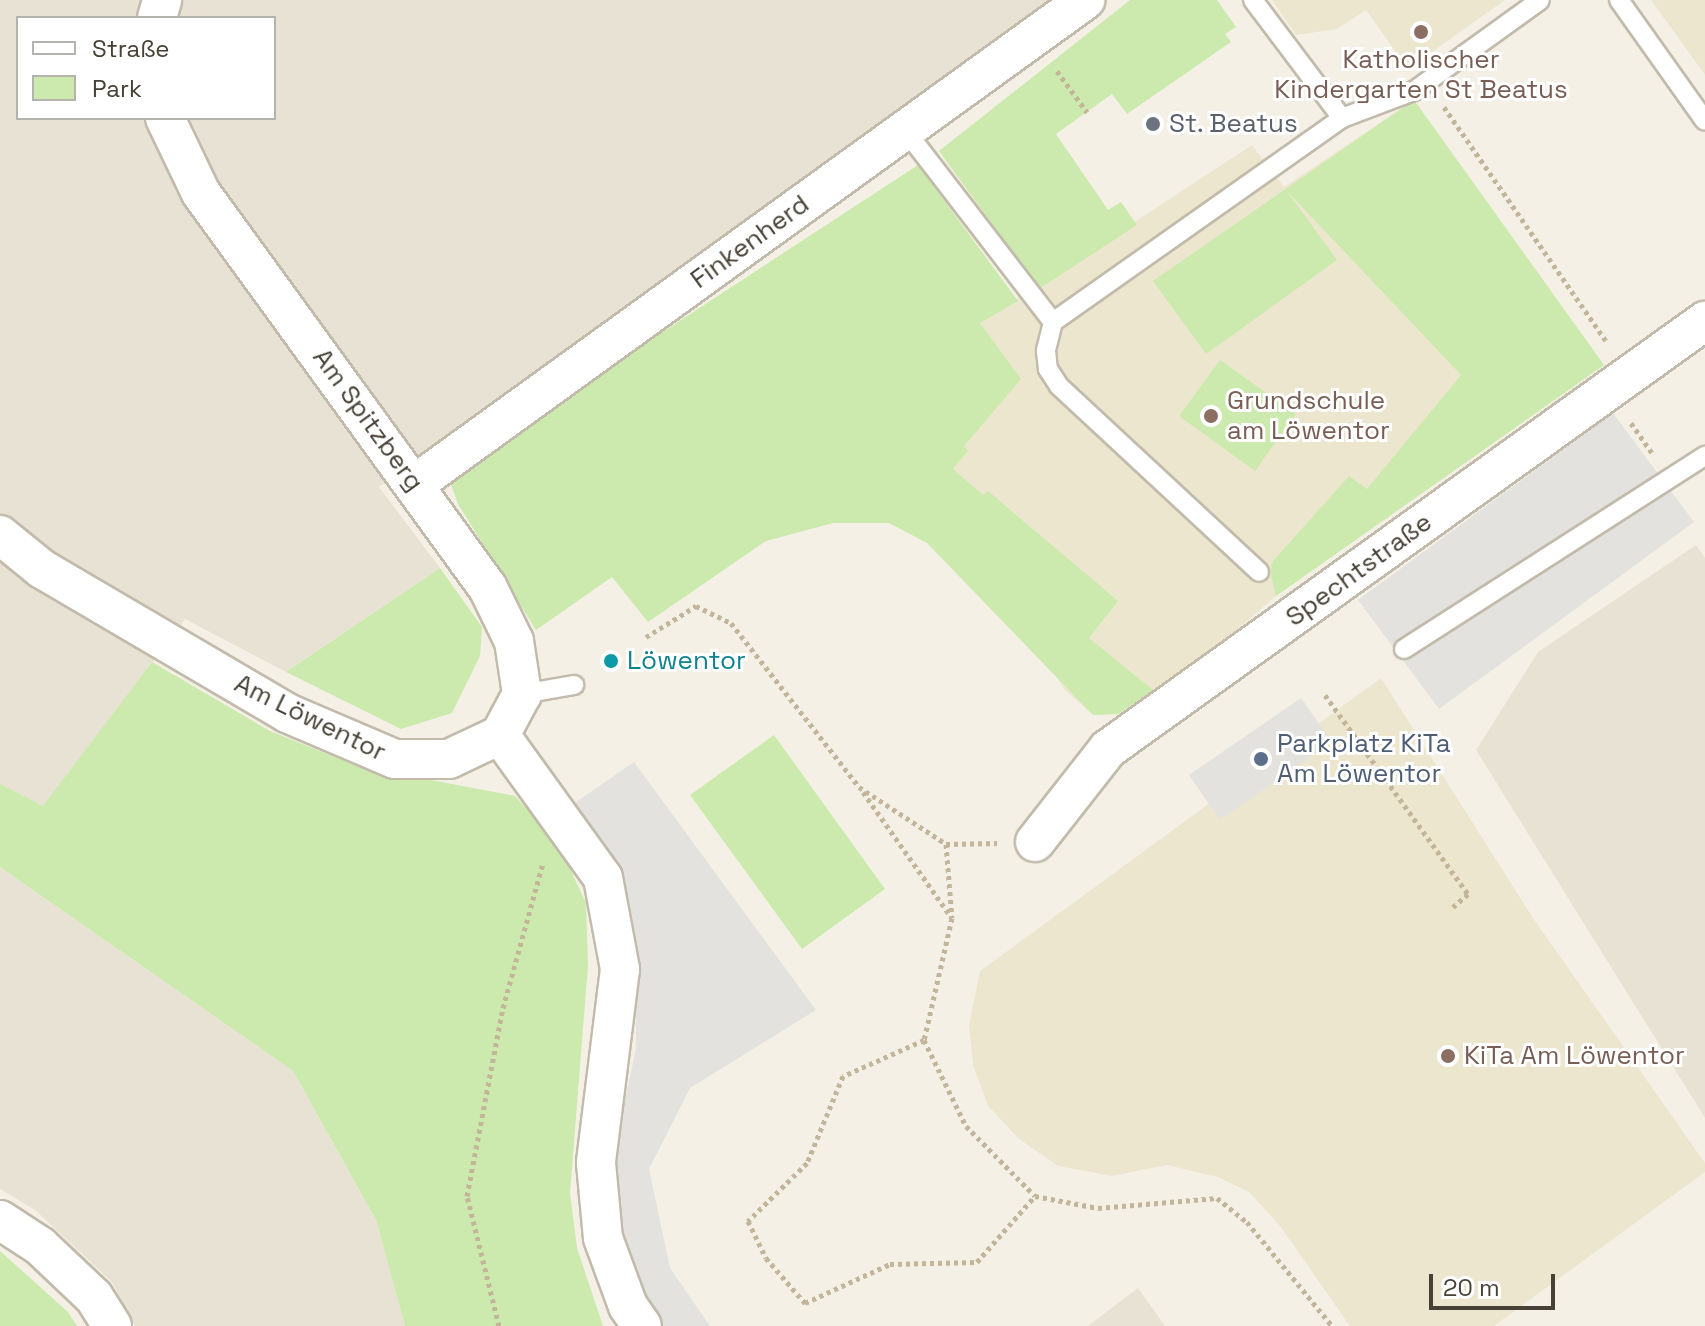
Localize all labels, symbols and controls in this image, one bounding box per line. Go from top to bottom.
legend [16,16,276,120]
marker: Katholischer Kindergarten St Beatus [1412,23,1430,41]
text: Straße [92,33,169,64]
place label: Katholischer Kindergarten St Beatus [1274,44,1568,106]
text: Park [92,73,142,104]
place label: St. Beatus [1169,108,1298,140]
marker: St. Beatus [1144,115,1162,133]
street label: Finkenherd [685,189,815,295]
street label: Am Spitzberg [306,343,430,497]
place label: Grundschule am Löwentor [1227,385,1390,446]
marker: Grundschule am Löwentor [1202,407,1220,425]
street label: Spechtstraße [1280,507,1438,633]
place label: Löwentor [627,645,746,677]
marker: Löwentor [602,652,620,670]
street label: Am Löwentor [229,668,391,768]
place label: Parkplatz KiTa Am Löwentor [1277,728,1451,790]
marker: Parkplatz KiTa Am Löwentor [1252,750,1270,768]
place label: KiTa Am Löwentor [1464,1040,1685,1072]
marker: KiTa Am Löwentor [1439,1047,1457,1065]
scale bar [1433,1258,1559,1308]
text: 20 m [1443,1272,1500,1303]

